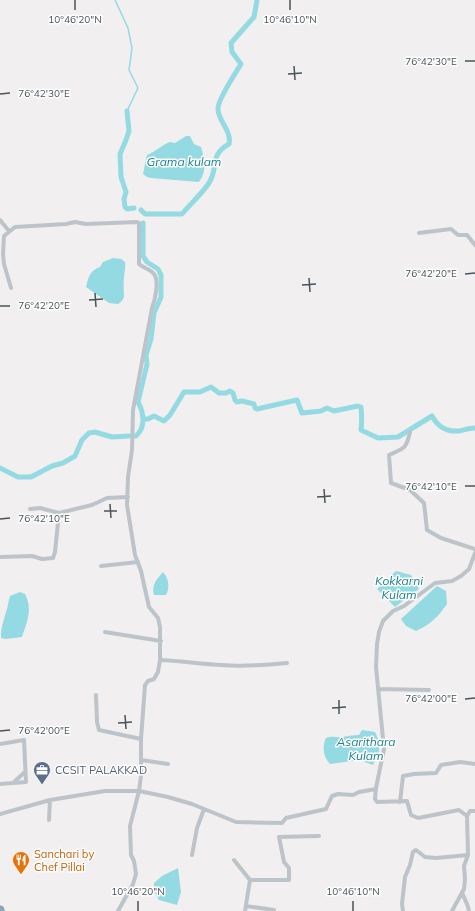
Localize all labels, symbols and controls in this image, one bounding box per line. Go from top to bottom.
text: 10°46'20"N [48,13,102,26]
text: 10°46'10"N [263,13,317,26]
text: 76°42'30"E [405,55,457,68]
text: 76°42'30"E [18,87,70,100]
water label: Grama kulam [147,154,221,169]
text: 76°42'20"E [405,267,457,280]
text: 76°42'20"E [18,299,70,312]
text: 76°42'10"E [405,480,457,493]
text: 76°42'10"E [18,512,70,525]
water label: Kokkarni Kulam [375,573,423,602]
text: 76°42'00"E [405,692,457,705]
text: 76°42'00"E [18,724,70,737]
water label: Asarithara Kulam [335,734,396,763]
office icon: CCSIT PALAKKAD [32,760,52,785]
place label: CCSIT PALAKKAD [55,763,147,777]
place label: Sanchari by Chef Pillai [34,847,94,874]
restaurant icon: Sanchari by Chef Pillai [11,850,31,875]
text: 10°46'20"N [111,885,165,898]
text: 10°46'10"N [326,885,380,898]

